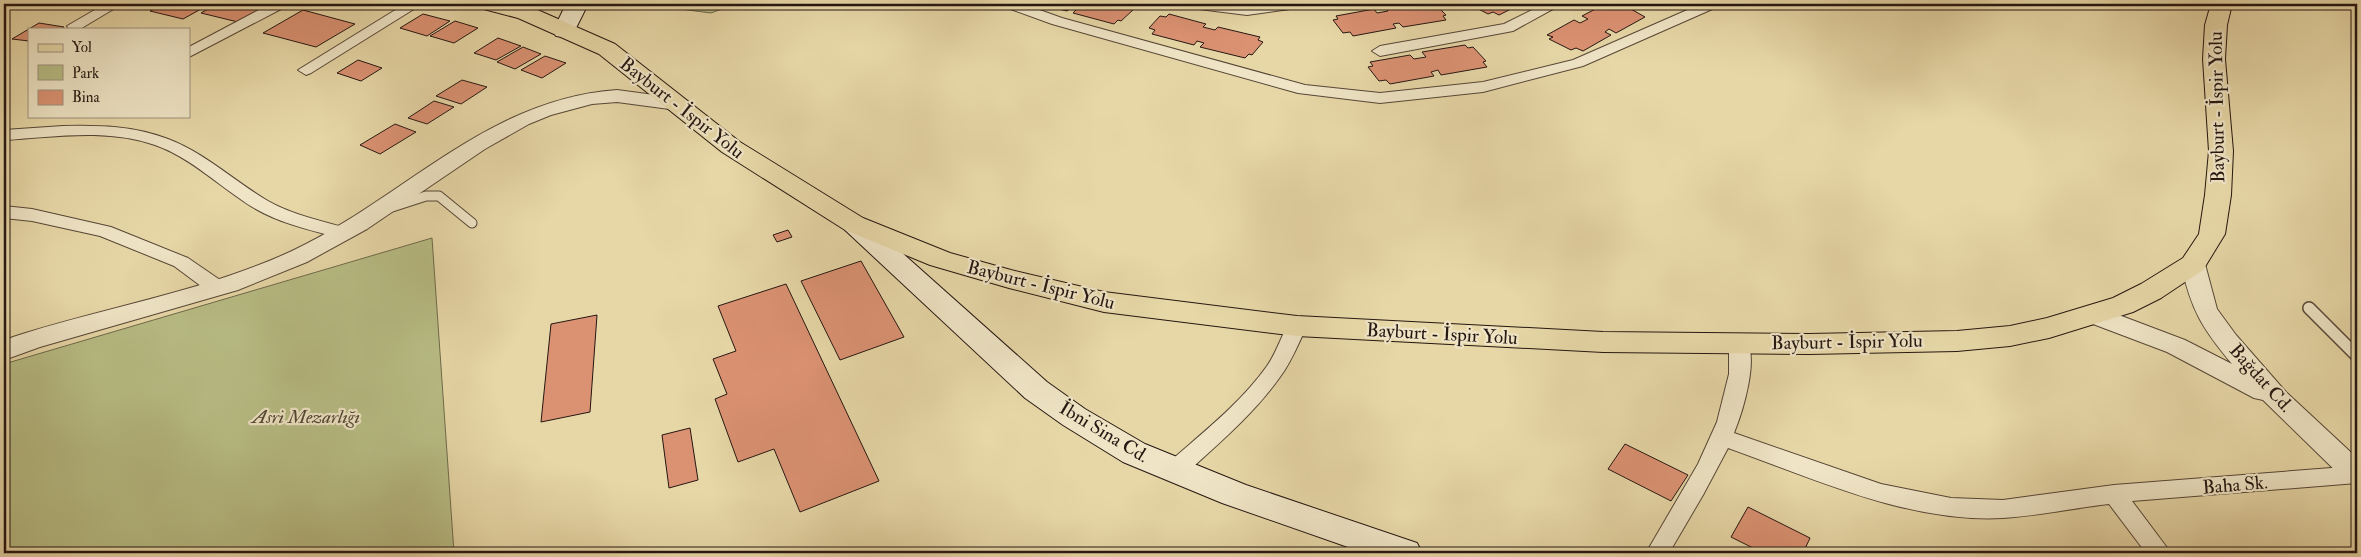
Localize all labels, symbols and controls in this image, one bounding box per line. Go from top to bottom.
legend [28,28,190,118]
street label: Bayburt - İspir Yolu [2203,31,2231,183]
text: Yol [72,38,92,57]
street label: Bayburt - İspir Yolu [614,51,750,165]
text: Park [72,64,99,83]
text: Bina [72,88,100,107]
street label: Bayburt - İspir Yolu [964,254,1118,316]
street label: Bayburt - İspir Yolu [1366,317,1519,351]
street label: Bayburt - İspir Yolu [1771,328,1923,356]
street label: Bağdat Cd. [2224,339,2298,417]
street label: İbni Sina Cd. [1055,395,1154,468]
park label: Asri Mezarlığı [250,405,360,429]
street label: Baha Sk. [2201,470,2269,500]

